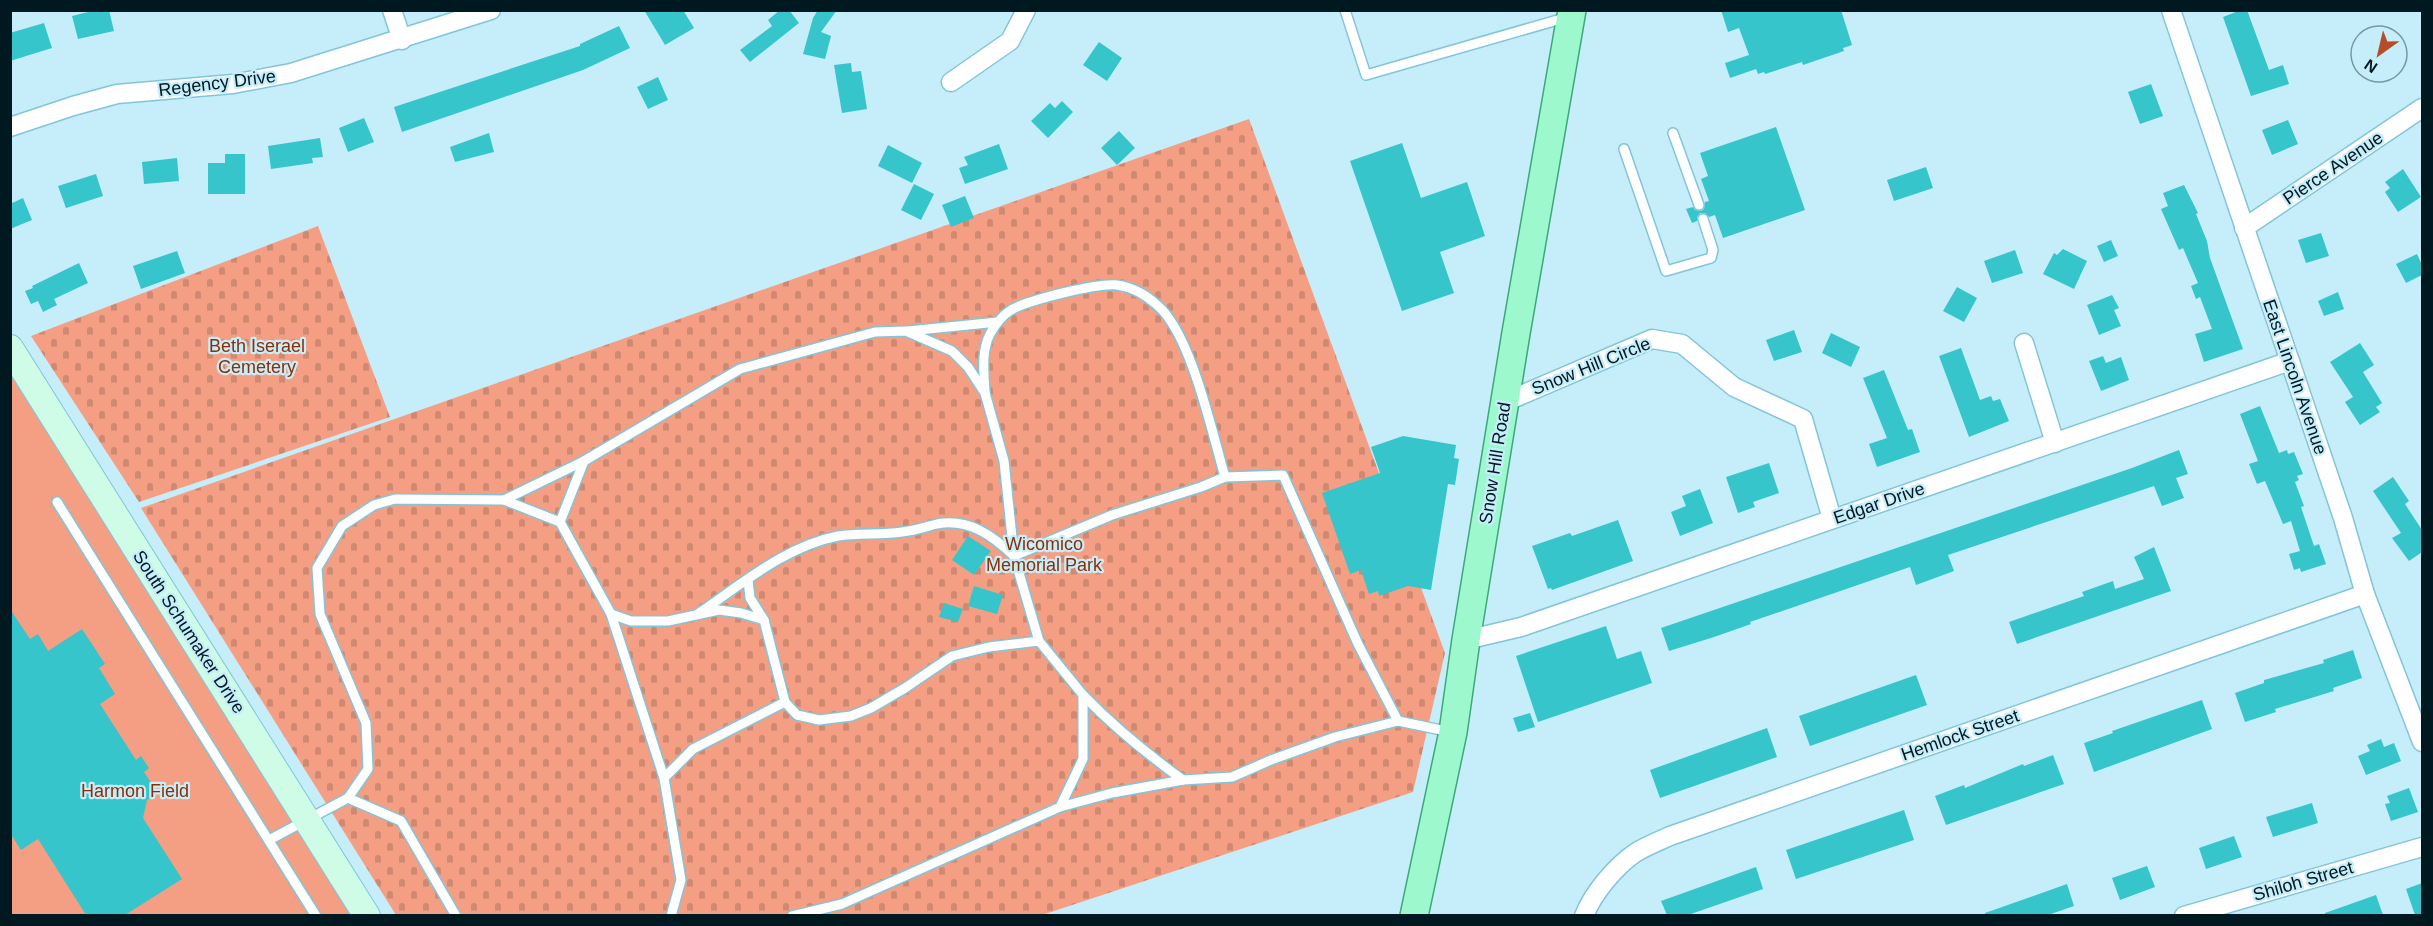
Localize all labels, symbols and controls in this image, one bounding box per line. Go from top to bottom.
north arrow [2349,24,2409,84]
text: N [2361,56,2380,76]
street label: Regency Drive [157,66,277,100]
street label: Pierce Avenue [2279,127,2387,209]
street label: East Lincoln Avenue [2259,297,2331,457]
street label: Snow Hill Circle [1529,333,1653,399]
park label: Beth Iserael Cemetery [209,336,305,377]
street label: Snow Hill Road [1475,401,1515,525]
street label: Edgar Drive [1831,478,1927,528]
park label: Wicomico Memorial Park [986,534,1103,575]
street label: South Schumaker Drive [129,547,249,717]
street label: Hemlock Street [1899,706,2021,764]
park label: Harmon Field [81,781,189,801]
street label: Shiloh Street [2251,857,2355,905]

